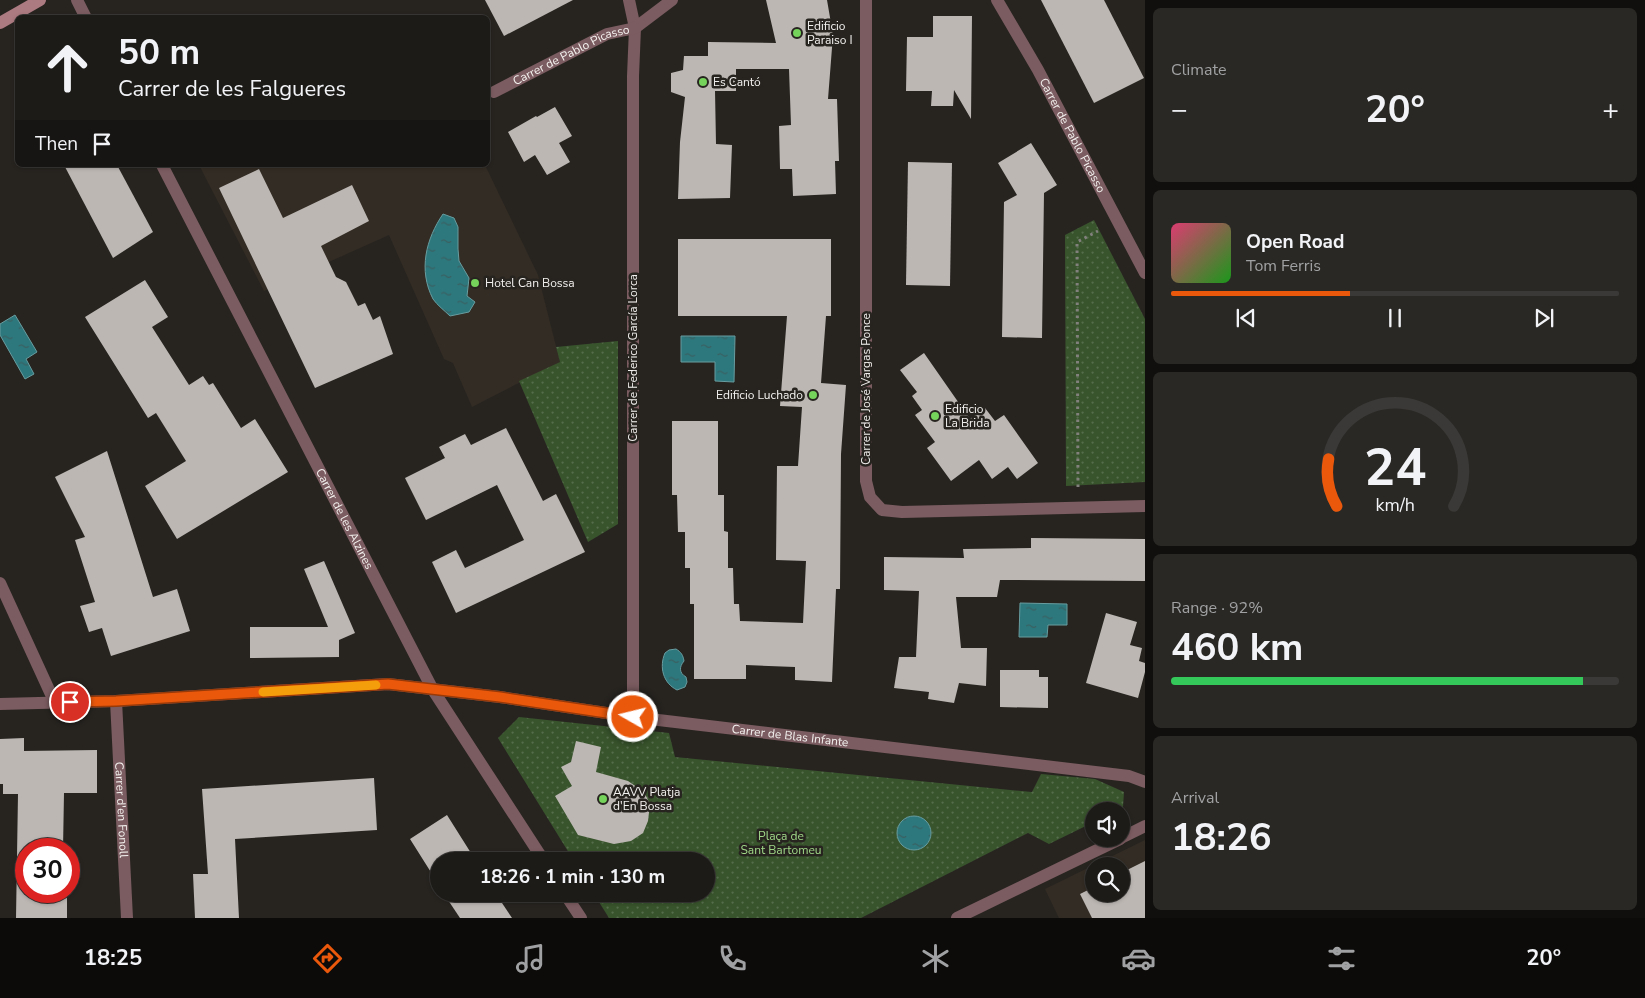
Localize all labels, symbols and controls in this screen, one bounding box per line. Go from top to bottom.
place label: Edificio Paraiso I [807,18,853,48]
street label: Carrer de Pablo Picasso [510,21,631,89]
marker: Edificio Paraiso I [791,27,803,39]
text: 50 m [118,29,200,76]
icon: ahead [35,35,100,100]
text: Climate [1171,59,1226,81]
text: Carrer de les Falgueres [118,74,346,104]
place label: Es Cantó [713,74,761,90]
street label: Carrer de Pablo Picasso [1036,75,1109,196]
marker: Es Cantó [697,76,709,88]
text: 20° [1365,84,1425,135]
text: − [1171,91,1188,129]
text: + [1602,91,1619,129]
icon: arrive [88,130,116,158]
text: Then [35,131,78,157]
text: Open Road [1246,229,1344,255]
text: Tom Ferris [1246,255,1321,277]
street label: Carrer de Federico García Lorca [625,274,641,442]
place label: Hotel Can Bossa [485,275,575,291]
marker: Hotel Can Bossa [469,277,481,289]
icon: previous [1232,304,1260,332]
icon: pause [1381,304,1409,332]
icon: next [1530,304,1558,332]
street label: Carrer de José Vargas Ponce [858,313,874,465]
place label: Edificio Luchado [716,387,803,403]
marker: Edificio Luchado [807,389,819,401]
place label: Edificio La Brida [945,401,990,431]
marker: Edificio La Brida [929,410,941,422]
text: 24 [1364,432,1426,503]
street label: Carrer de les Alzines [312,465,377,572]
text: km/h [1375,493,1415,517]
text: Range · 92% [1171,597,1263,619]
text: 460 km [1171,622,1303,673]
pin [49,681,91,723]
icon: arrive [56,688,84,716]
position arrow [606,690,658,742]
street label: Carrer de Blas Infante [731,721,849,751]
street label: Carrer d'en Fonoll [111,761,132,859]
place label: AAVV Platja d'En Bossa [613,784,680,814]
text: Arrival [1171,787,1219,809]
marker: AAVV Platja d'En Bossa [597,793,609,805]
map controls [1085,802,1130,902]
button: sound [1085,802,1130,847]
text: 18:26 [1171,812,1272,863]
park label: Plaça de Sant Bartomeu [740,828,822,858]
speed limit sign: 30 [15,838,80,903]
button: search [1085,857,1130,902]
text: 18:26 · 1 min · 130 m [480,864,665,890]
icon: directions [310,941,345,976]
icon: music [513,941,548,976]
icon: phone [715,941,750,976]
icon: climate [918,941,953,976]
icon: car [1121,941,1156,976]
icon: filters [1324,941,1359,976]
text: 18:25 [84,943,142,973]
text: 20° [1526,943,1561,973]

